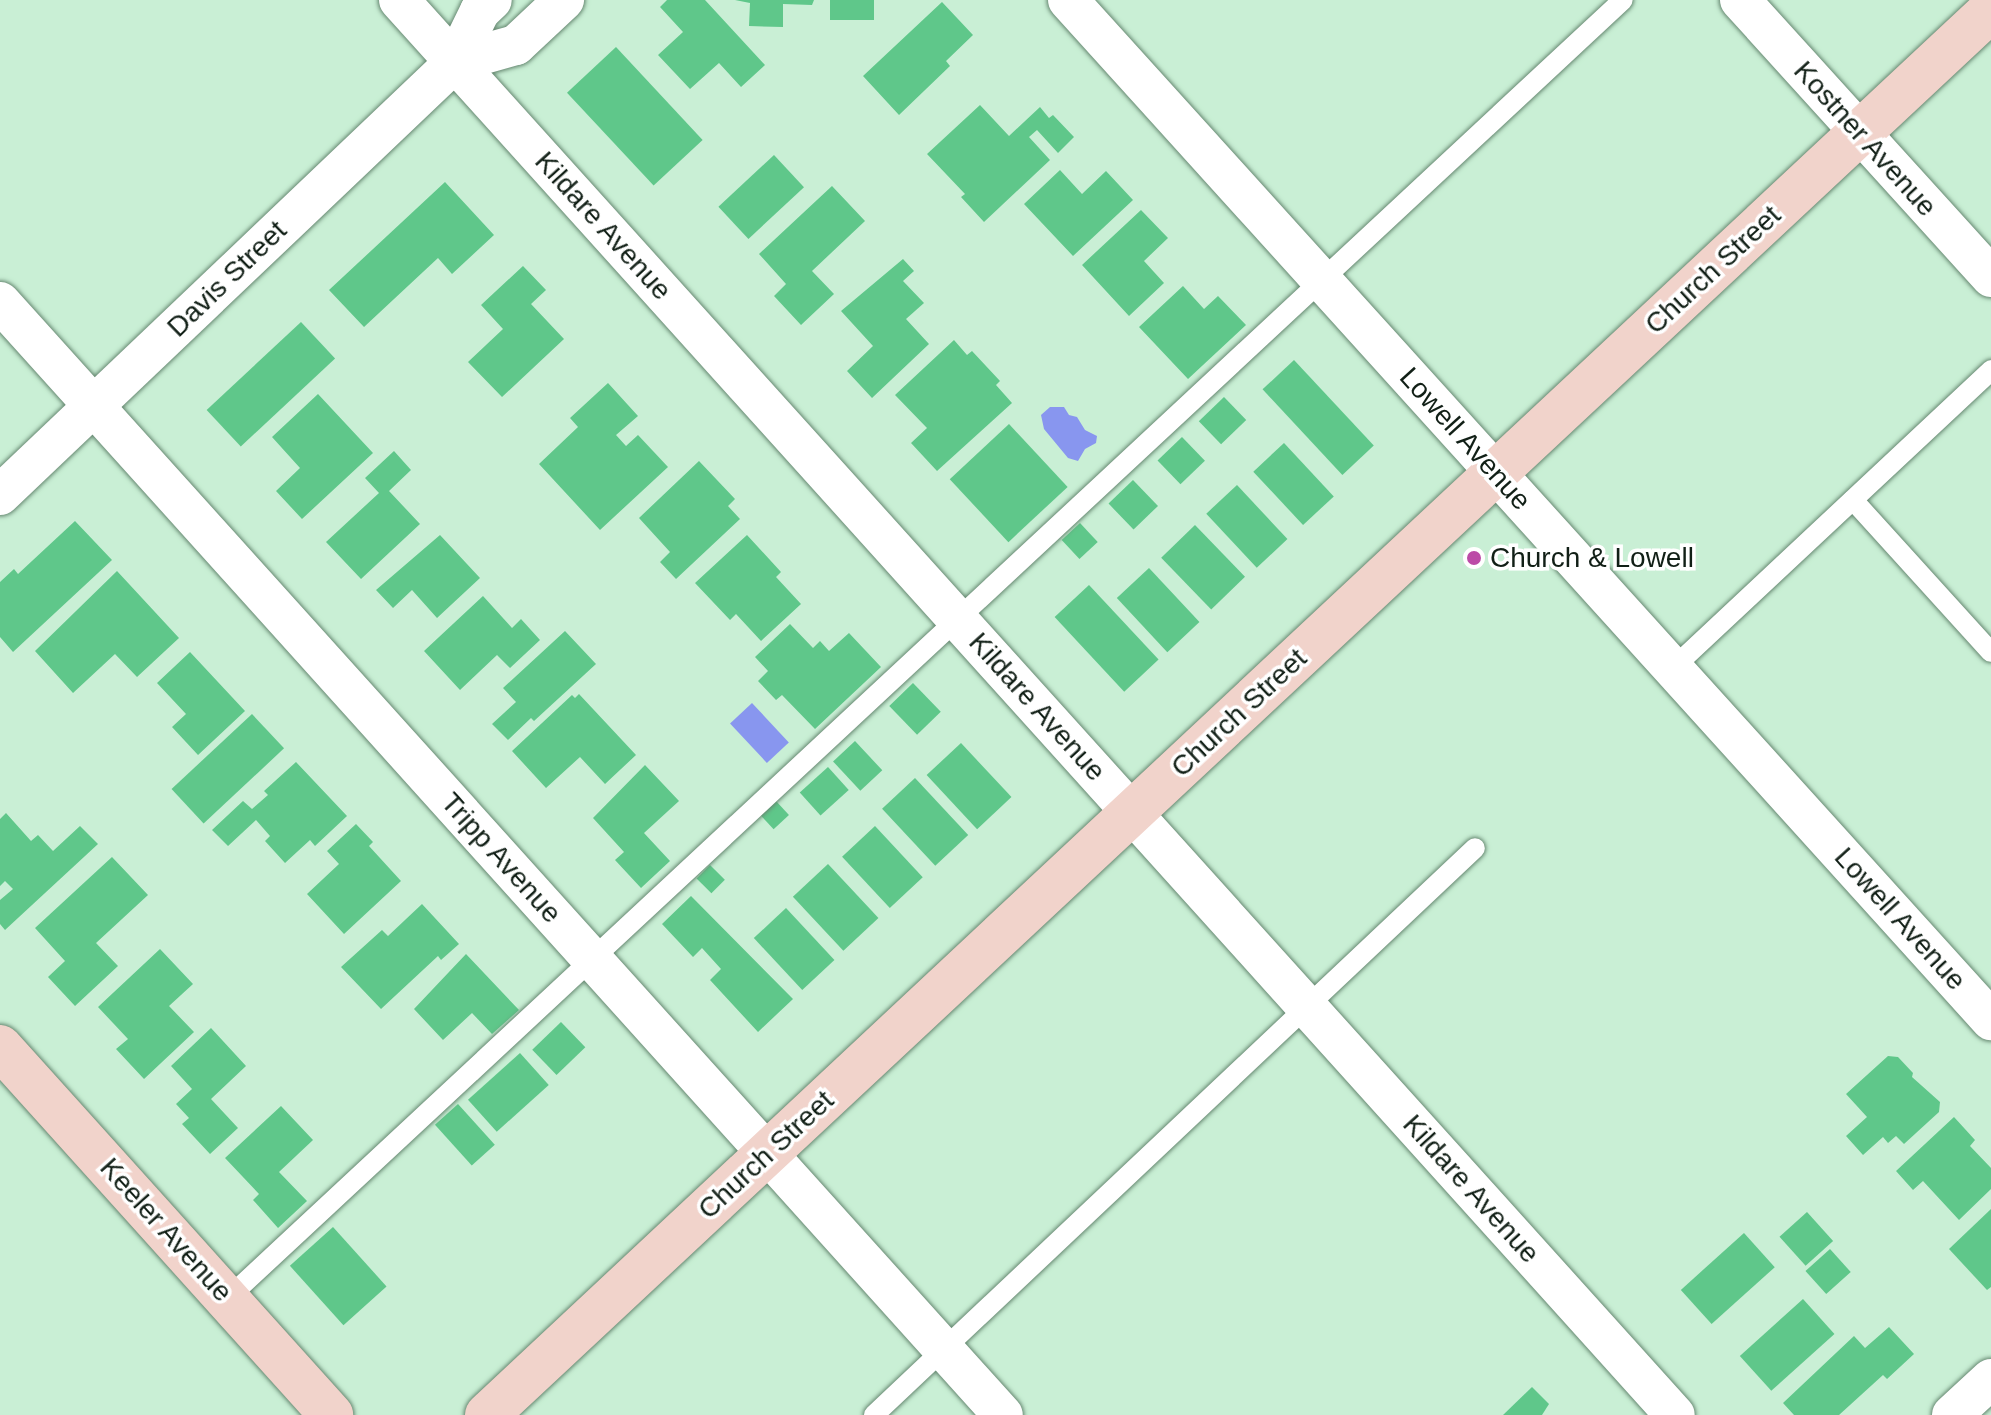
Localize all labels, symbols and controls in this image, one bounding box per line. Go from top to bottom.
street label: Kostner Avenue [1786,54,1944,224]
street label: Kildare Avenue [527,144,679,308]
street label: Church Street [1638,199,1788,341]
street label: Davis Street [160,214,294,344]
street label: Lowell Avenue [1392,360,1538,518]
place label: Church & Lowell [1490,541,1694,575]
marker: Church & Lowell [1465,549,1483,567]
street label: Kildare Avenue [961,625,1113,789]
street label: Church Street [1164,642,1314,784]
street label: Tripp Avenue [433,785,569,931]
street label: Lowell Avenue [1827,840,1973,998]
street label: Church Street [691,1084,841,1226]
street label: Kildare Avenue [1395,1107,1547,1271]
street label: Keeler Avenue [92,1151,240,1309]

